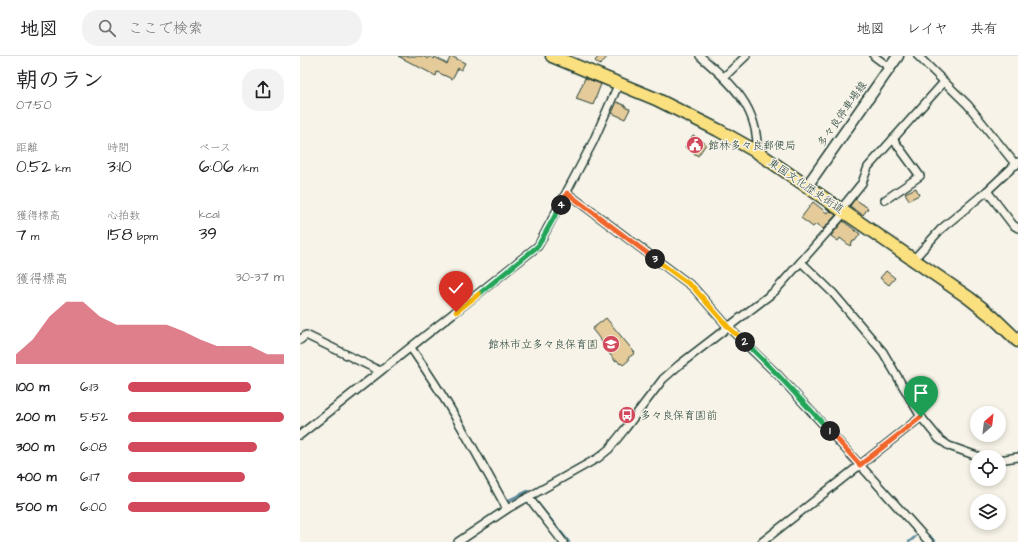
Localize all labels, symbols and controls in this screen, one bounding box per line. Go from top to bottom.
search box [82,10,362,46]
text: 地図 [20,16,58,43]
icon: search [96,17,118,39]
text: ここで検索 [128,18,203,39]
text: 地図 [857,19,885,39]
text: レイヤ [907,19,948,39]
text: 共有 [970,19,998,39]
text: 朝のラン [16,65,104,96]
button: share [242,69,284,111]
street label: 多々良停車場線 [814,78,870,150]
text: 07:50 [16,96,52,114]
public building icon: 館林多々良郵便局 [685,135,705,155]
place label: 館林多々良郵便局 [708,138,796,153]
text: 距離 [16,140,38,155]
text: 時間 [107,140,129,155]
text: ペース [199,140,231,155]
text: 0.52 [16,155,51,179]
text: 3:10 [107,155,132,179]
text: 6:06 [199,155,234,179]
street label: 東国文化歴史街道 [765,155,847,217]
text: km [51,161,71,176]
text: /km [234,161,258,176]
pin: 4 [551,195,571,215]
text: 4 [557,197,565,212]
text: kcal [199,207,220,222]
text: 獲得標高 [16,208,60,223]
text: 心拍数 [107,208,140,223]
text: 39 [199,222,217,246]
text: 7 [16,223,26,247]
text: 158 [107,223,133,247]
text: m [26,229,39,244]
text: bpm [133,229,158,244]
pin: 3 [645,249,665,269]
text: 3 [652,251,658,266]
text: 30–37 m [235,268,284,286]
text: 獲得標高 [16,270,68,288]
pin [439,271,473,312]
icon: check [445,277,467,299]
pin: 2 [735,332,755,352]
school or university icon: 館林市立多々良保育園 [601,334,621,354]
text: 2 [742,334,748,349]
place label: 館林市立多々良保育園 [488,337,598,352]
pin [904,376,938,417]
text: 100 m [16,378,49,396]
text: 6:13 [80,378,99,396]
icon: arrive [910,382,932,404]
bus stop icon: 多々良保育園前 [617,405,637,425]
north arrow [970,406,1006,442]
map controls [970,406,1006,530]
text: 200 m [16,408,55,426]
text: 5:52 [80,408,108,426]
place label: 多々良保育園前 [640,408,717,423]
pin: 1 [820,421,840,441]
text: 1 [829,423,831,438]
text: 300 m [16,438,54,456]
text: 6:08 [80,438,107,456]
button: locate [970,450,1006,486]
text: 400 m [16,468,57,486]
text: 6:17 [80,468,100,486]
button: layers [970,494,1006,530]
text: 500 m [16,498,57,516]
text: 6:00 [80,498,107,516]

